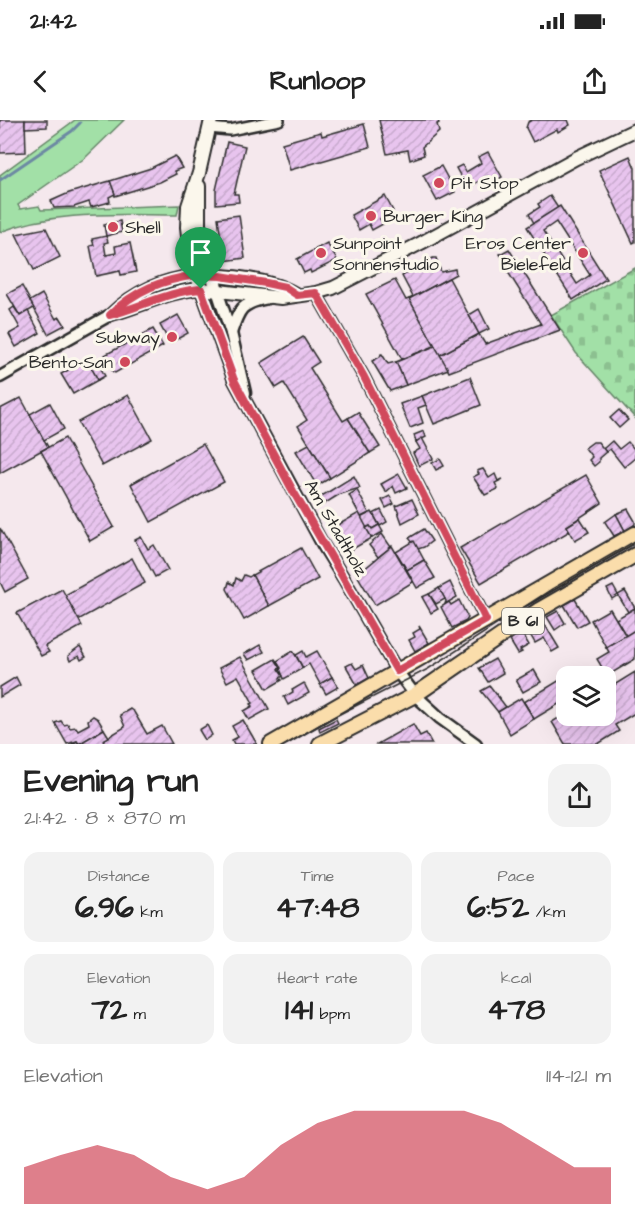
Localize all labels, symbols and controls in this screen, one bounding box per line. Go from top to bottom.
text: 21:42 [30,6,77,37]
text: Runloop [269,62,366,100]
icon: back [24,65,57,98]
icon: share [578,65,611,98]
place label: Pit Stop [451,171,519,196]
marker: Pit Stop [432,176,446,190]
place label: Burger King [383,204,483,230]
marker: Burger King [364,209,378,223]
place label: Shell [125,215,161,240]
marker: Shell [106,220,120,234]
pin [175,227,226,289]
place label: Sunpoint Sonnenstudio [333,231,439,277]
place label: Eros Center Bielefeld [466,231,571,277]
icon: arrive [184,236,217,269]
marker: Sunpoint Sonnenstudio [314,246,328,260]
marker: Eros Center Bielefeld [576,246,590,260]
place label: Subway [96,325,160,351]
marker: Subway [165,330,179,344]
place label: Bento-San [29,350,113,375]
marker: Bento-San [118,355,132,369]
street label: Am Stadtholz [298,475,374,581]
road number: B 61 [502,608,544,634]
map controls [556,666,616,726]
button: layers [556,666,616,726]
text: Evening run [24,758,198,804]
button: share [548,764,611,827]
text: 21:42 · 8 × 870 m [24,804,185,832]
text: Distance [88,865,150,887]
text: Time [301,865,334,887]
text: Pace [498,865,535,887]
text: 6.96 [75,887,134,929]
text: 47:48 [276,887,359,929]
text: 6:52 [467,887,529,929]
text: km [134,901,163,923]
text: /km [529,901,565,923]
text: Elevation [87,967,150,989]
text: Heart rate [277,967,358,989]
text: kcal [501,967,531,989]
text: 72 [92,989,127,1031]
text: 141 [285,989,313,1031]
text: 478 [487,989,545,1031]
text: m [127,1003,146,1025]
text: bpm [313,1003,350,1025]
text: Elevation [24,1062,103,1090]
text: 114–121 m [546,1062,611,1090]

